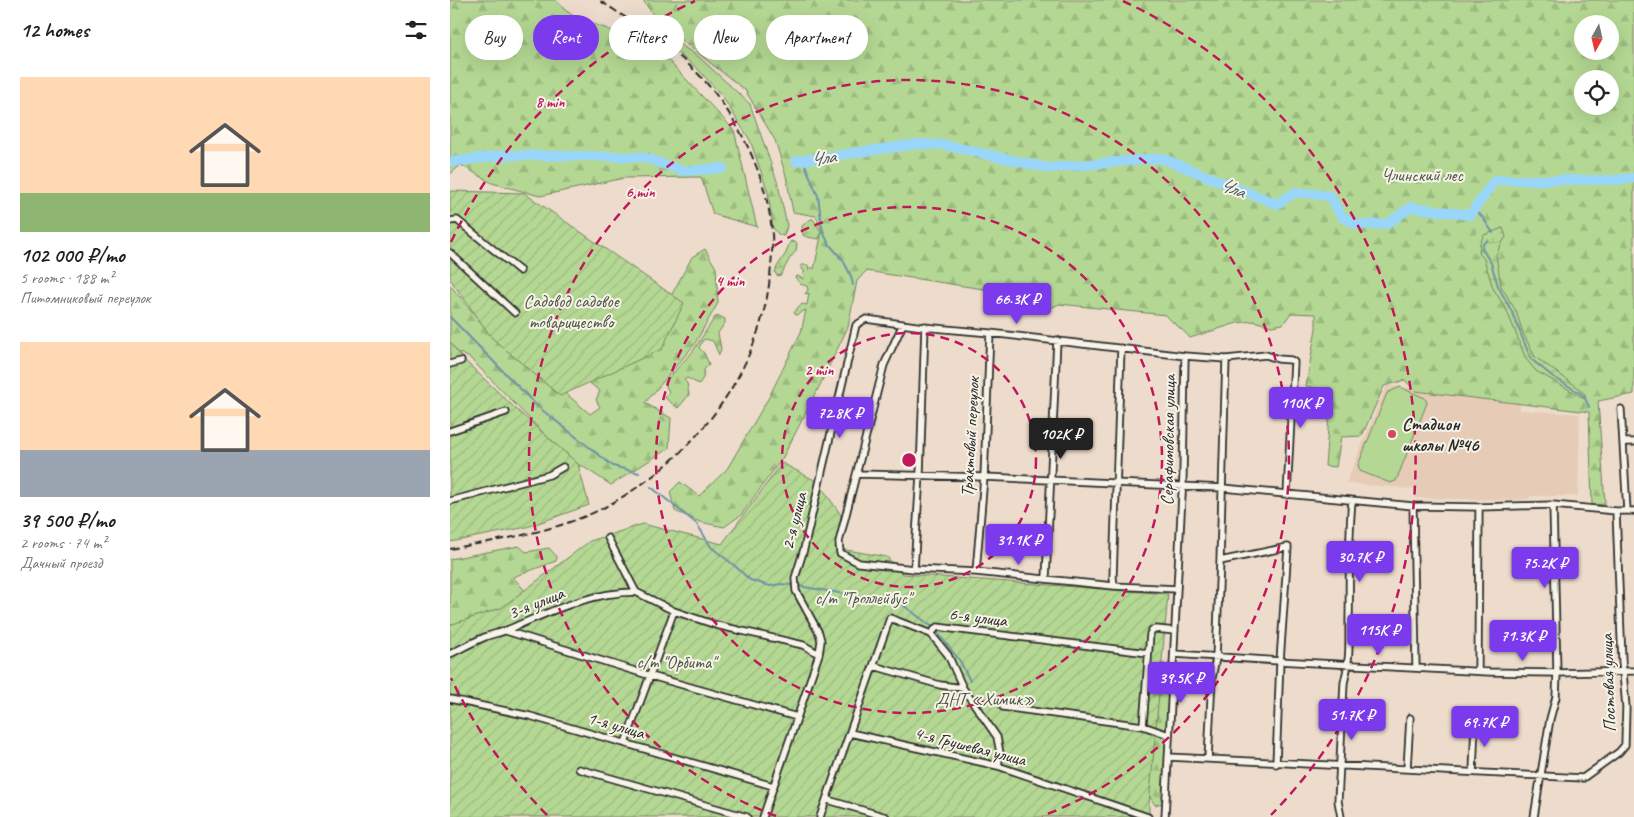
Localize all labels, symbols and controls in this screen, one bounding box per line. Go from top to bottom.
chip: Buy [465,15,523,60]
chip: Rent [533,15,599,60]
chip: Filters [609,15,684,60]
chip: New [694,15,756,60]
chip: Apartment [766,15,868,60]
north arrow [1574,15,1619,60]
map controls [1574,15,1619,115]
icon: filters [402,16,430,44]
text: 12 homes [20,17,89,43]
button: locate [1574,70,1619,115]
text: 8 min [536,93,565,112]
icon: home [180,110,270,200]
water label: Чла [809,144,839,172]
park label: Члинский лес [1381,164,1463,186]
water label: Чла [1217,172,1250,204]
text: 6 min [625,183,656,202]
text: 102 000 ₽/mo [20,242,125,268]
text: 5 rooms · 188 m² [20,268,114,288]
text: 4 min [716,272,745,291]
pin: 66.3K ₽ [971,282,1063,325]
text: Питомниковый переулок [20,288,151,308]
text: 66.3K ₽ [994,289,1040,309]
park label: Садовод садовое товарищество [523,290,620,333]
text: 2 min [805,361,834,380]
street label: Серафимовская улица [1156,373,1180,506]
street label: Трактовый переулок [956,374,984,498]
icon: home [180,375,270,465]
pin: 110K ₽ [1260,386,1342,429]
text: 110K ₽ [1280,393,1322,413]
pin: 72.8K ₽ [794,396,886,439]
text: 72.8K ₽ [818,403,862,423]
place label: Стадион школы №46 [1402,413,1480,456]
pin: 102K ₽ [1020,418,1102,460]
text: 102K ₽ [1040,424,1082,444]
marker: Стадион школы №46 [1386,428,1398,440]
centre of rings [900,451,918,469]
street label: 2-я улица [776,489,812,552]
text: 39 500 ₽/mo [20,507,115,533]
pin: 31.1K ₽ [973,524,1065,566]
text: 31.1K ₽ [996,530,1042,550]
text: 2 rooms · 74 m² [20,533,106,553]
pin: 30.7K ₽ [1314,540,1406,583]
pin: 75.2K ₽ [1499,546,1591,589]
text: 30.7K ₽ [1338,547,1382,567]
text: Дачный проезд [20,553,102,573]
text: 75.2K ₽ [1523,553,1567,573]
street label: 3-я улица [505,581,568,624]
park label: с/т "Троллейбус" [815,587,915,609]
street label: 6-я улица [948,603,1009,632]
pin: 115K ₽ [1338,614,1420,656]
text: 115K ₽ [1358,620,1400,640]
pin: 71.3K ₽ [1477,620,1569,662]
text: 71.3K ₽ [1501,626,1545,646]
street label: Постовая улица [1595,632,1621,733]
park label: с/т "Орбита" [636,651,719,673]
pin: 39.5K ₽ [1135,662,1227,704]
text: 39.5K ₽ [1159,668,1203,688]
park label: ДНТ «Химик» [935,688,1035,710]
pin: 51.7K ₽ [1306,698,1398,741]
text: 51.7K ₽ [1330,705,1374,725]
street label: 1-я улица [585,706,648,744]
pin: 69.7K ₽ [1439,706,1531,748]
text: 69.7K ₽ [1462,712,1508,732]
street label: 4-я Грушевая улица [912,721,1030,771]

